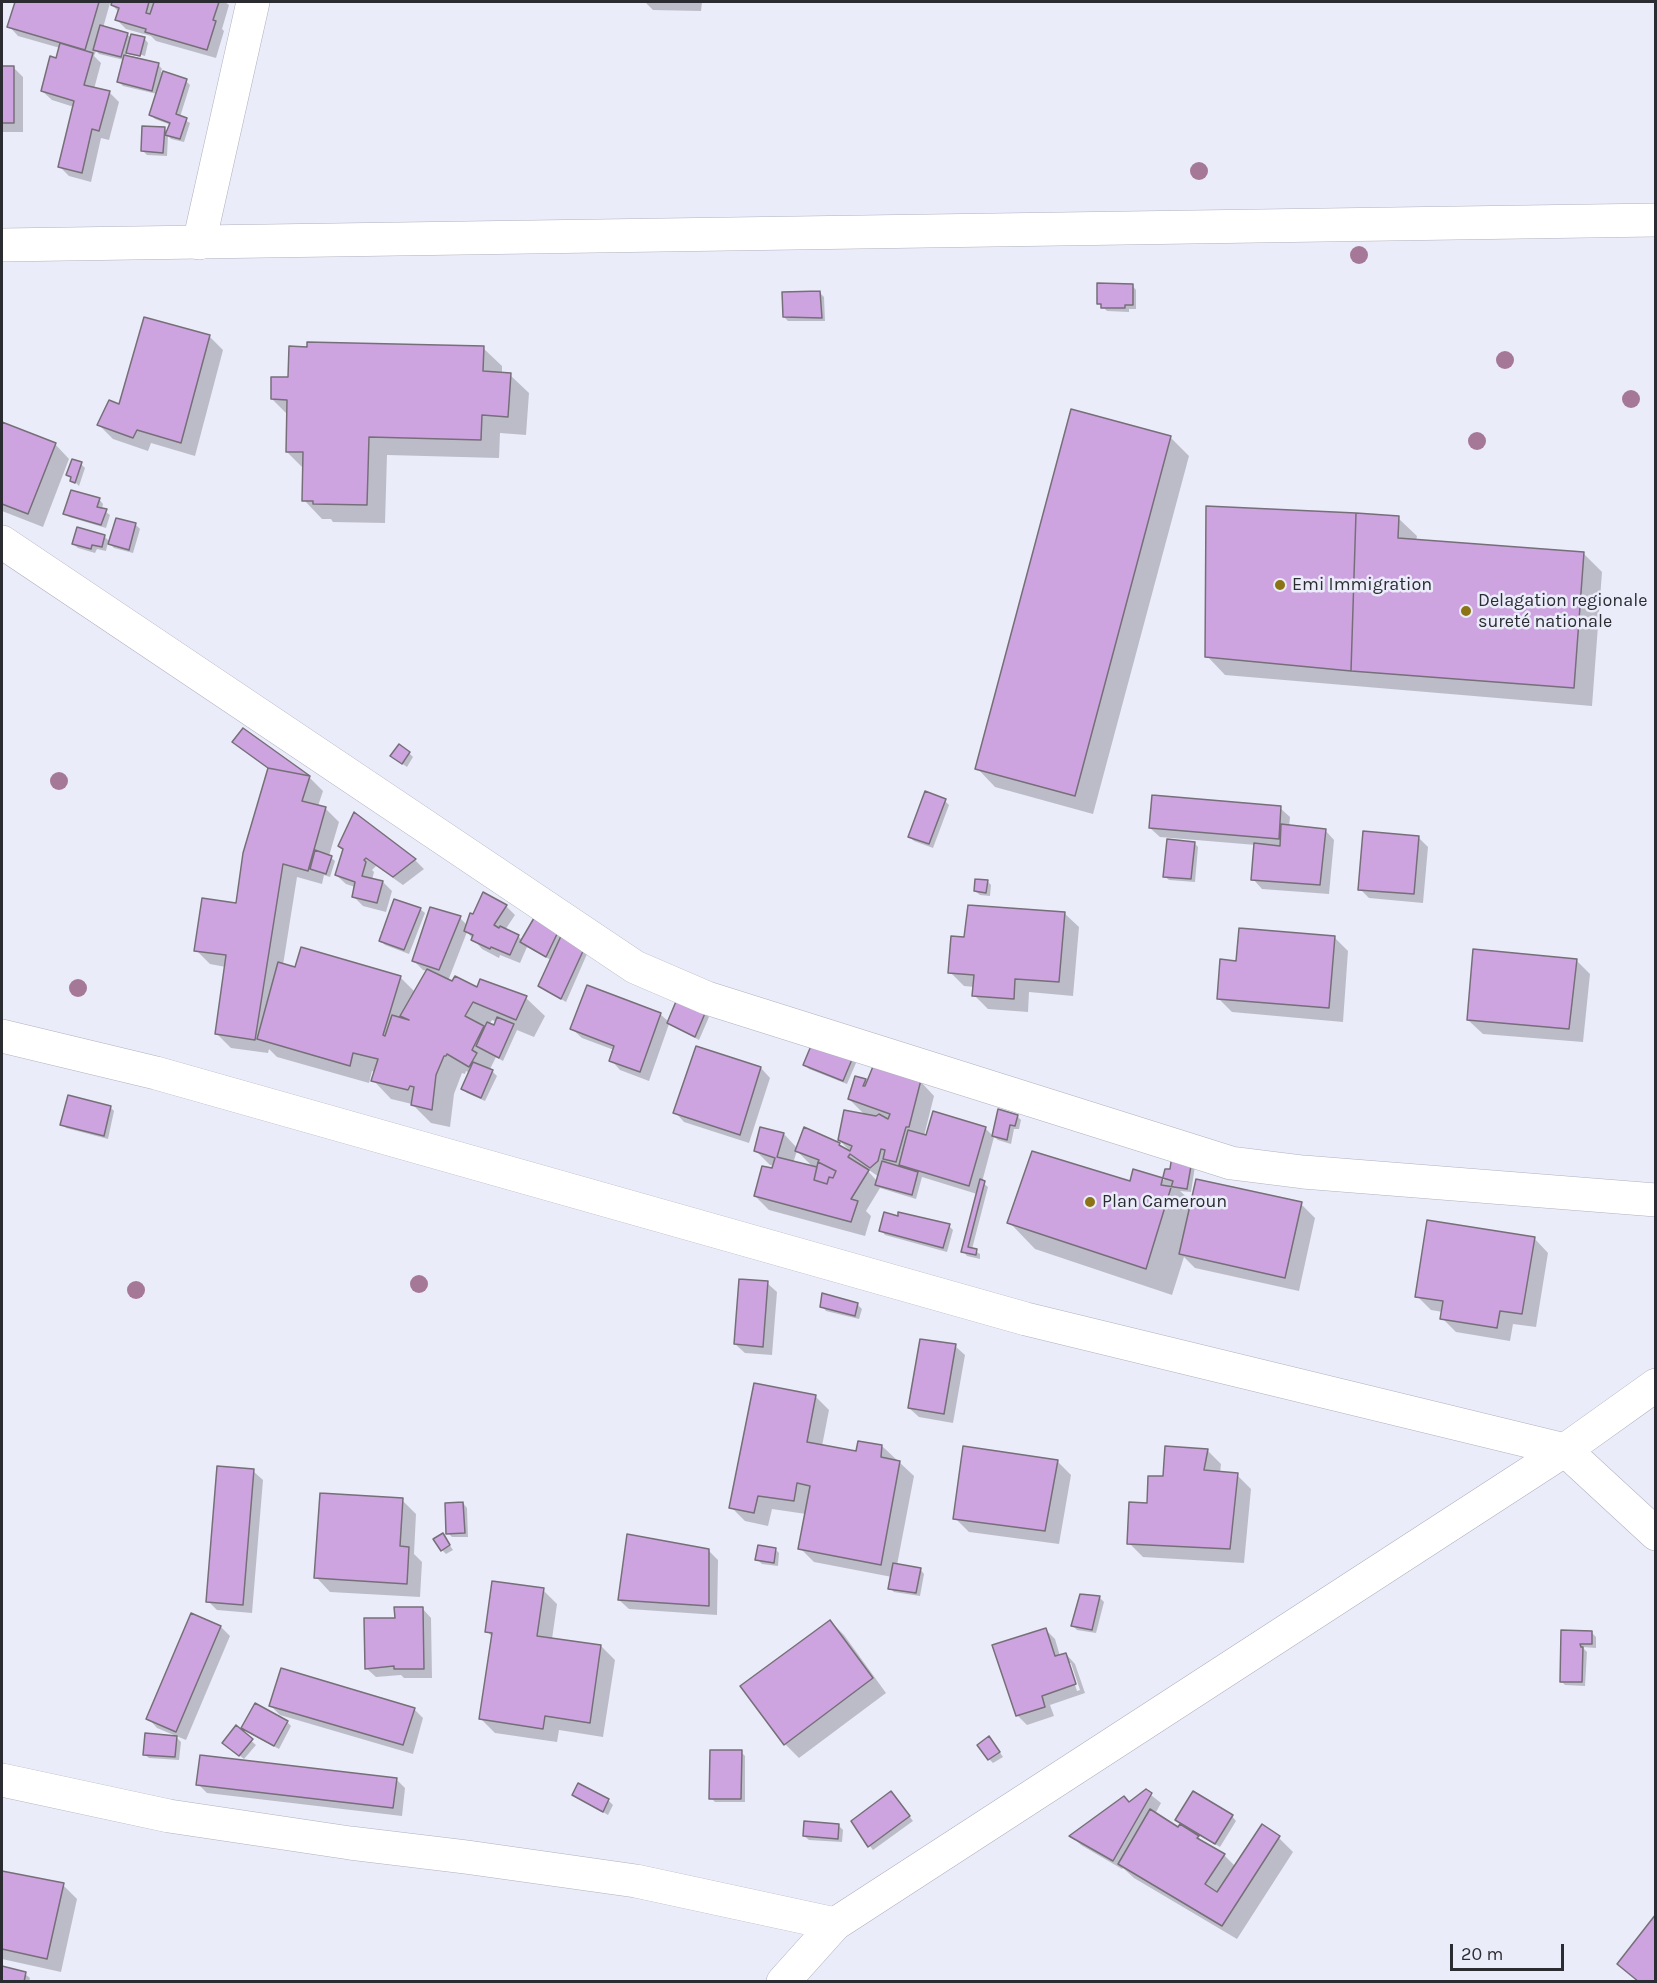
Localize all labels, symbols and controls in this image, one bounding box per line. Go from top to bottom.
place label: Emi Immigration [1292,574,1432,596]
marker: Emi Immigration [1273,578,1287,592]
place label: Delagation regionale sureté nationale [1478,590,1647,632]
marker: Delagation regionale sureté nationale [1459,604,1473,618]
place label: Plan Cameroun [1102,1191,1227,1213]
marker: Plan Cameroun [1083,1195,1097,1209]
scale bar [1453,1932,1567,1970]
text: 20 m [1461,1943,1503,1965]

